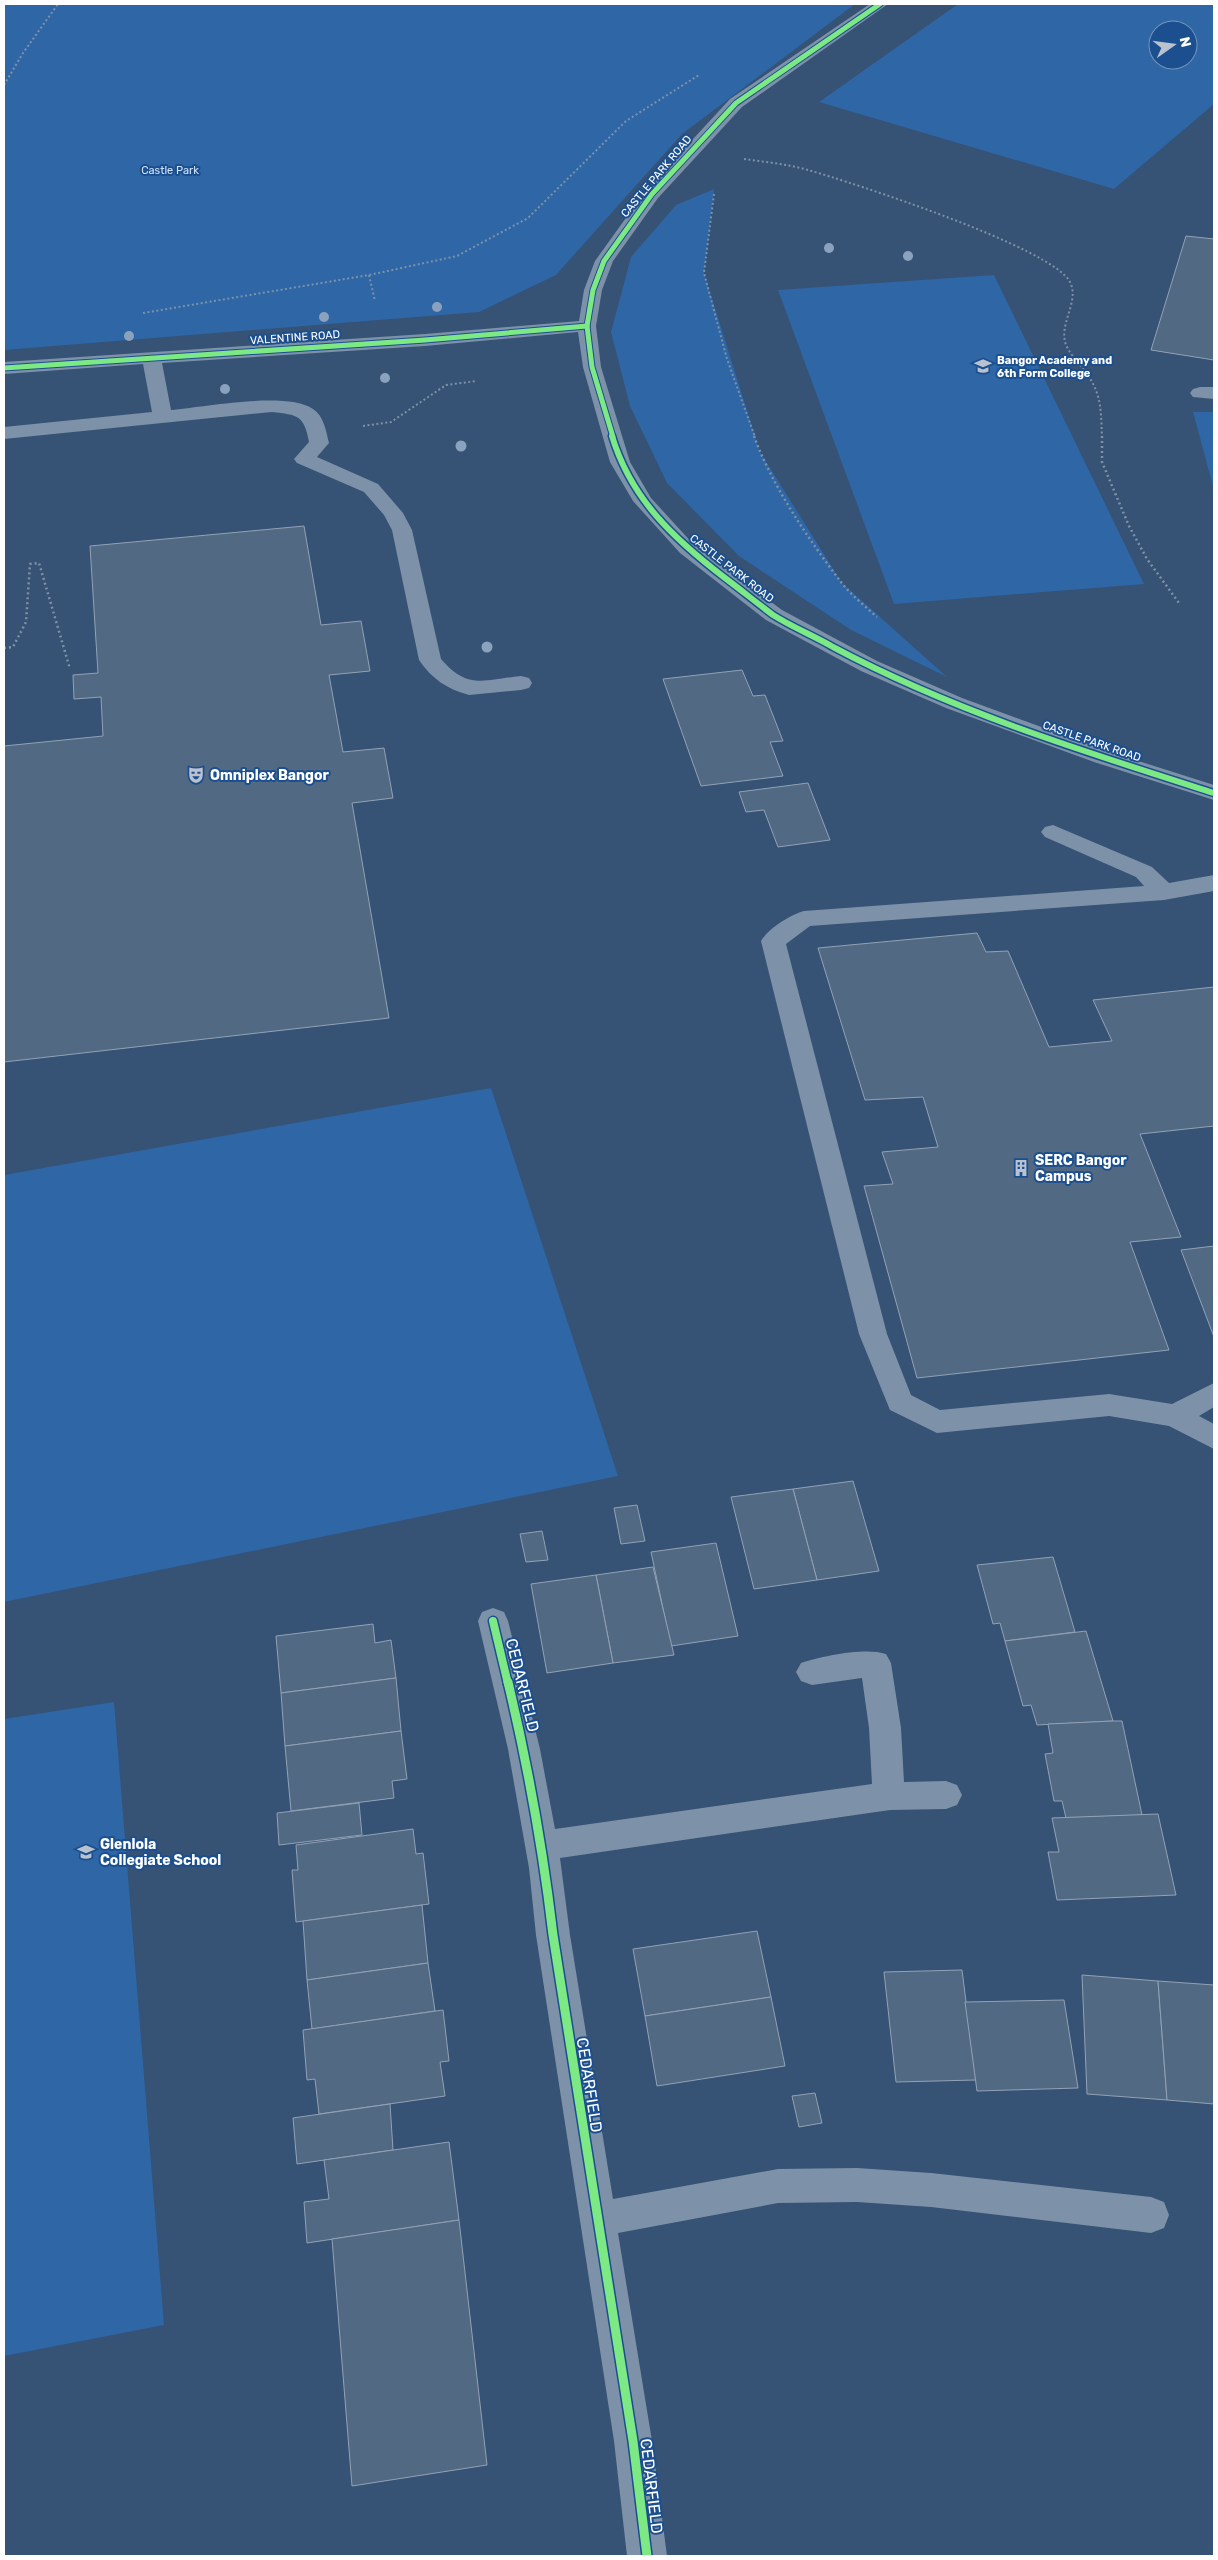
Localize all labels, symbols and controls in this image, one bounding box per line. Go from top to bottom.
north arrow [1148,20,1198,70]
text: N [1176,35,1195,49]
street label: CASTLE PARK ROAD [618,133,694,220]
park label: Castle Park [141,164,199,177]
street label: VALENTINE ROAD [250,328,341,347]
place label: Bangor Academy and 6th Form College [997,354,1112,380]
school or university icon: Bangor Academy and 6th Form College [973,356,993,376]
street label: CASTLE PARK ROAD [687,532,776,605]
street label: CASTLE PARK ROAD [1041,719,1143,764]
theatre icon: Omniplex Bangor [186,765,206,785]
place label: Omniplex Bangor [210,767,329,784]
place label: SERC Bangor Campus [1035,1152,1127,1185]
building icon: SERC Bangor Campus [1011,1158,1031,1178]
street label: CEDARFIELD [502,1636,543,1734]
place label: Glenlola Collegiate School [100,1836,221,1869]
school or university icon: Glenlola Collegiate School [76,1842,96,1862]
street label: CEDARFIELD [573,2036,606,2134]
street label: CEDARFIELD [636,2437,667,2535]

